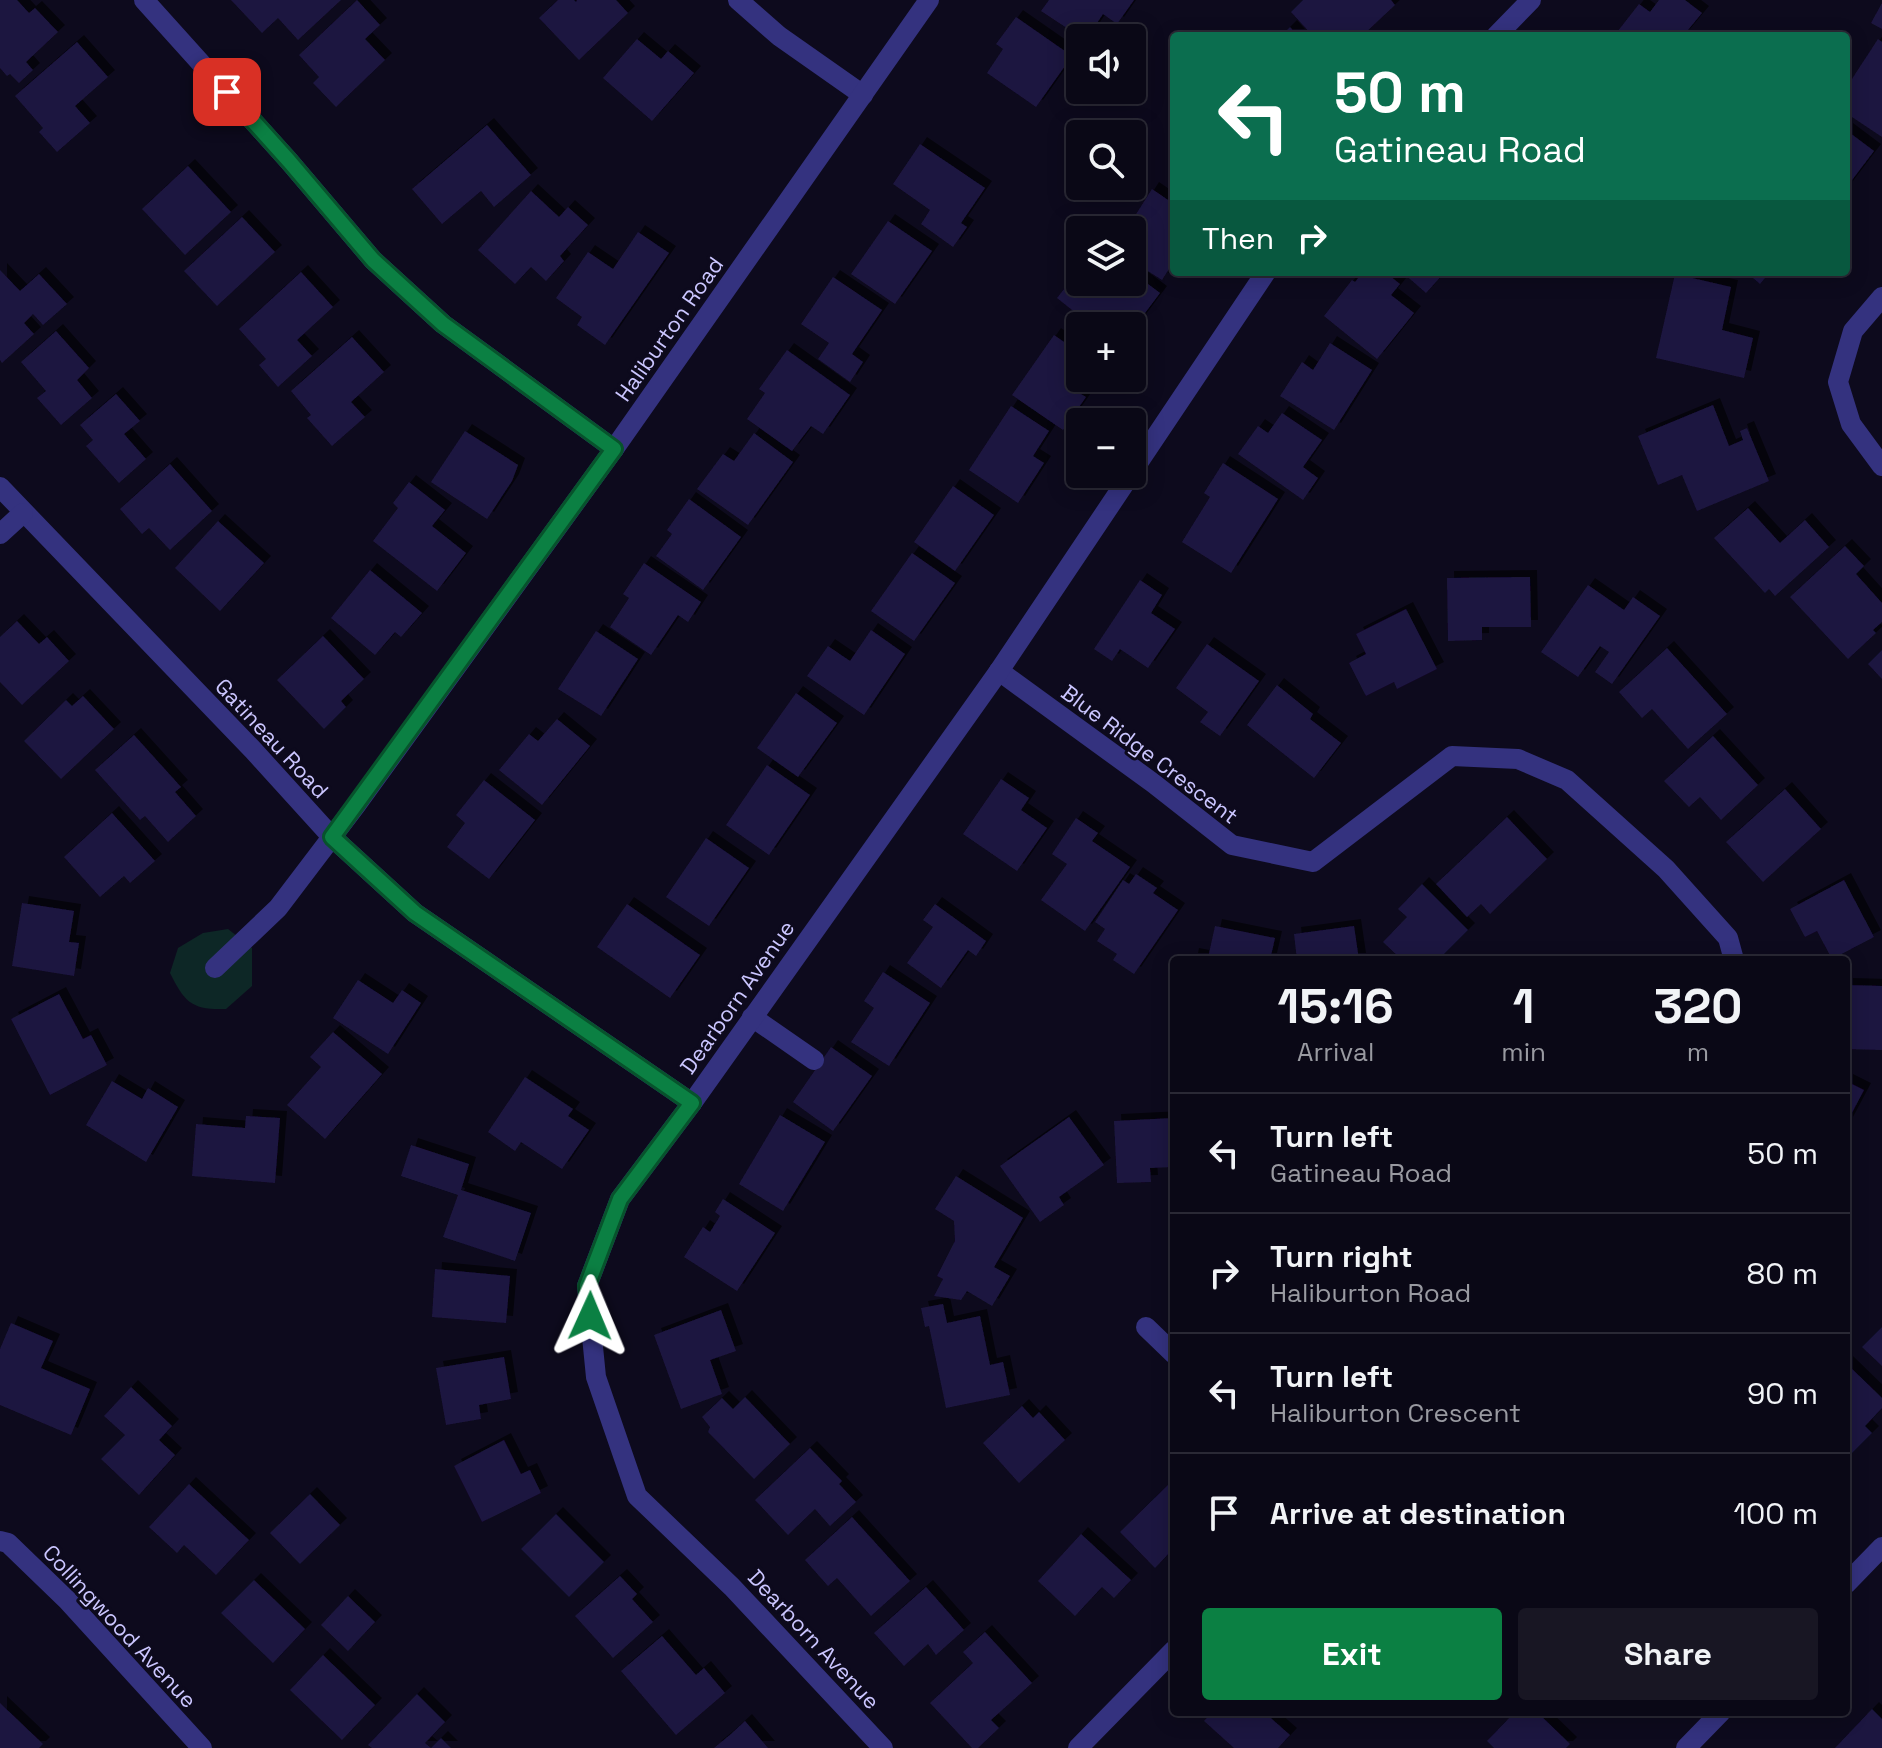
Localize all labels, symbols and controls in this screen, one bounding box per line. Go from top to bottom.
map controls [1066,24,1146,488]
button: sound [1066,24,1146,104]
text: 50 m [1334,57,1466,128]
pin [193,58,261,126]
icon: left [1202,64,1306,168]
icon: arrive [205,70,249,114]
button: search [1066,120,1146,200]
text: Gatineau Road [1334,127,1586,173]
button: layers [1066,216,1146,296]
icon: right [1290,216,1334,260]
text: Then [1202,219,1274,258]
street label: Haliburton Road [609,251,729,407]
button: + [1066,312,1146,392]
button: − [1066,408,1146,488]
street label: Gatineau Road [209,672,335,804]
street label: Blue Ridge Crescent [1056,678,1244,830]
street label: Dearborn Avenue [674,915,800,1079]
text: 15:16 [1278,976,1394,1037]
text: 1 [1513,976,1535,1037]
text: 320 [1654,976,1742,1037]
text: Arrival [1297,1035,1374,1069]
text: min [1501,1035,1546,1069]
text: m [1687,1035,1709,1069]
text: Turn left [1270,1117,1393,1156]
icon: left [1202,1131,1246,1175]
text: 50 m [1747,1134,1818,1173]
text: Gatineau Road [1270,1156,1452,1190]
text: Turn right [1270,1237,1413,1276]
icon: right [1202,1251,1246,1295]
text: 80 m [1747,1254,1818,1293]
position arrow [548,1274,632,1358]
text: Haliburton Road [1270,1276,1471,1310]
text: Turn left [1270,1357,1393,1396]
icon: left [1202,1371,1246,1415]
text: 90 m [1747,1374,1818,1413]
text: Haliburton Crescent [1270,1396,1521,1430]
icon: arrive [1202,1491,1246,1535]
text: Arrive at destination [1270,1494,1566,1533]
text: 100 m [1733,1494,1818,1533]
street label: Collingwood Avenue [37,1538,203,1714]
street label: Dearborn Avenue [742,1563,886,1715]
button: Exit [1202,1608,1502,1700]
button: Share [1518,1608,1818,1700]

